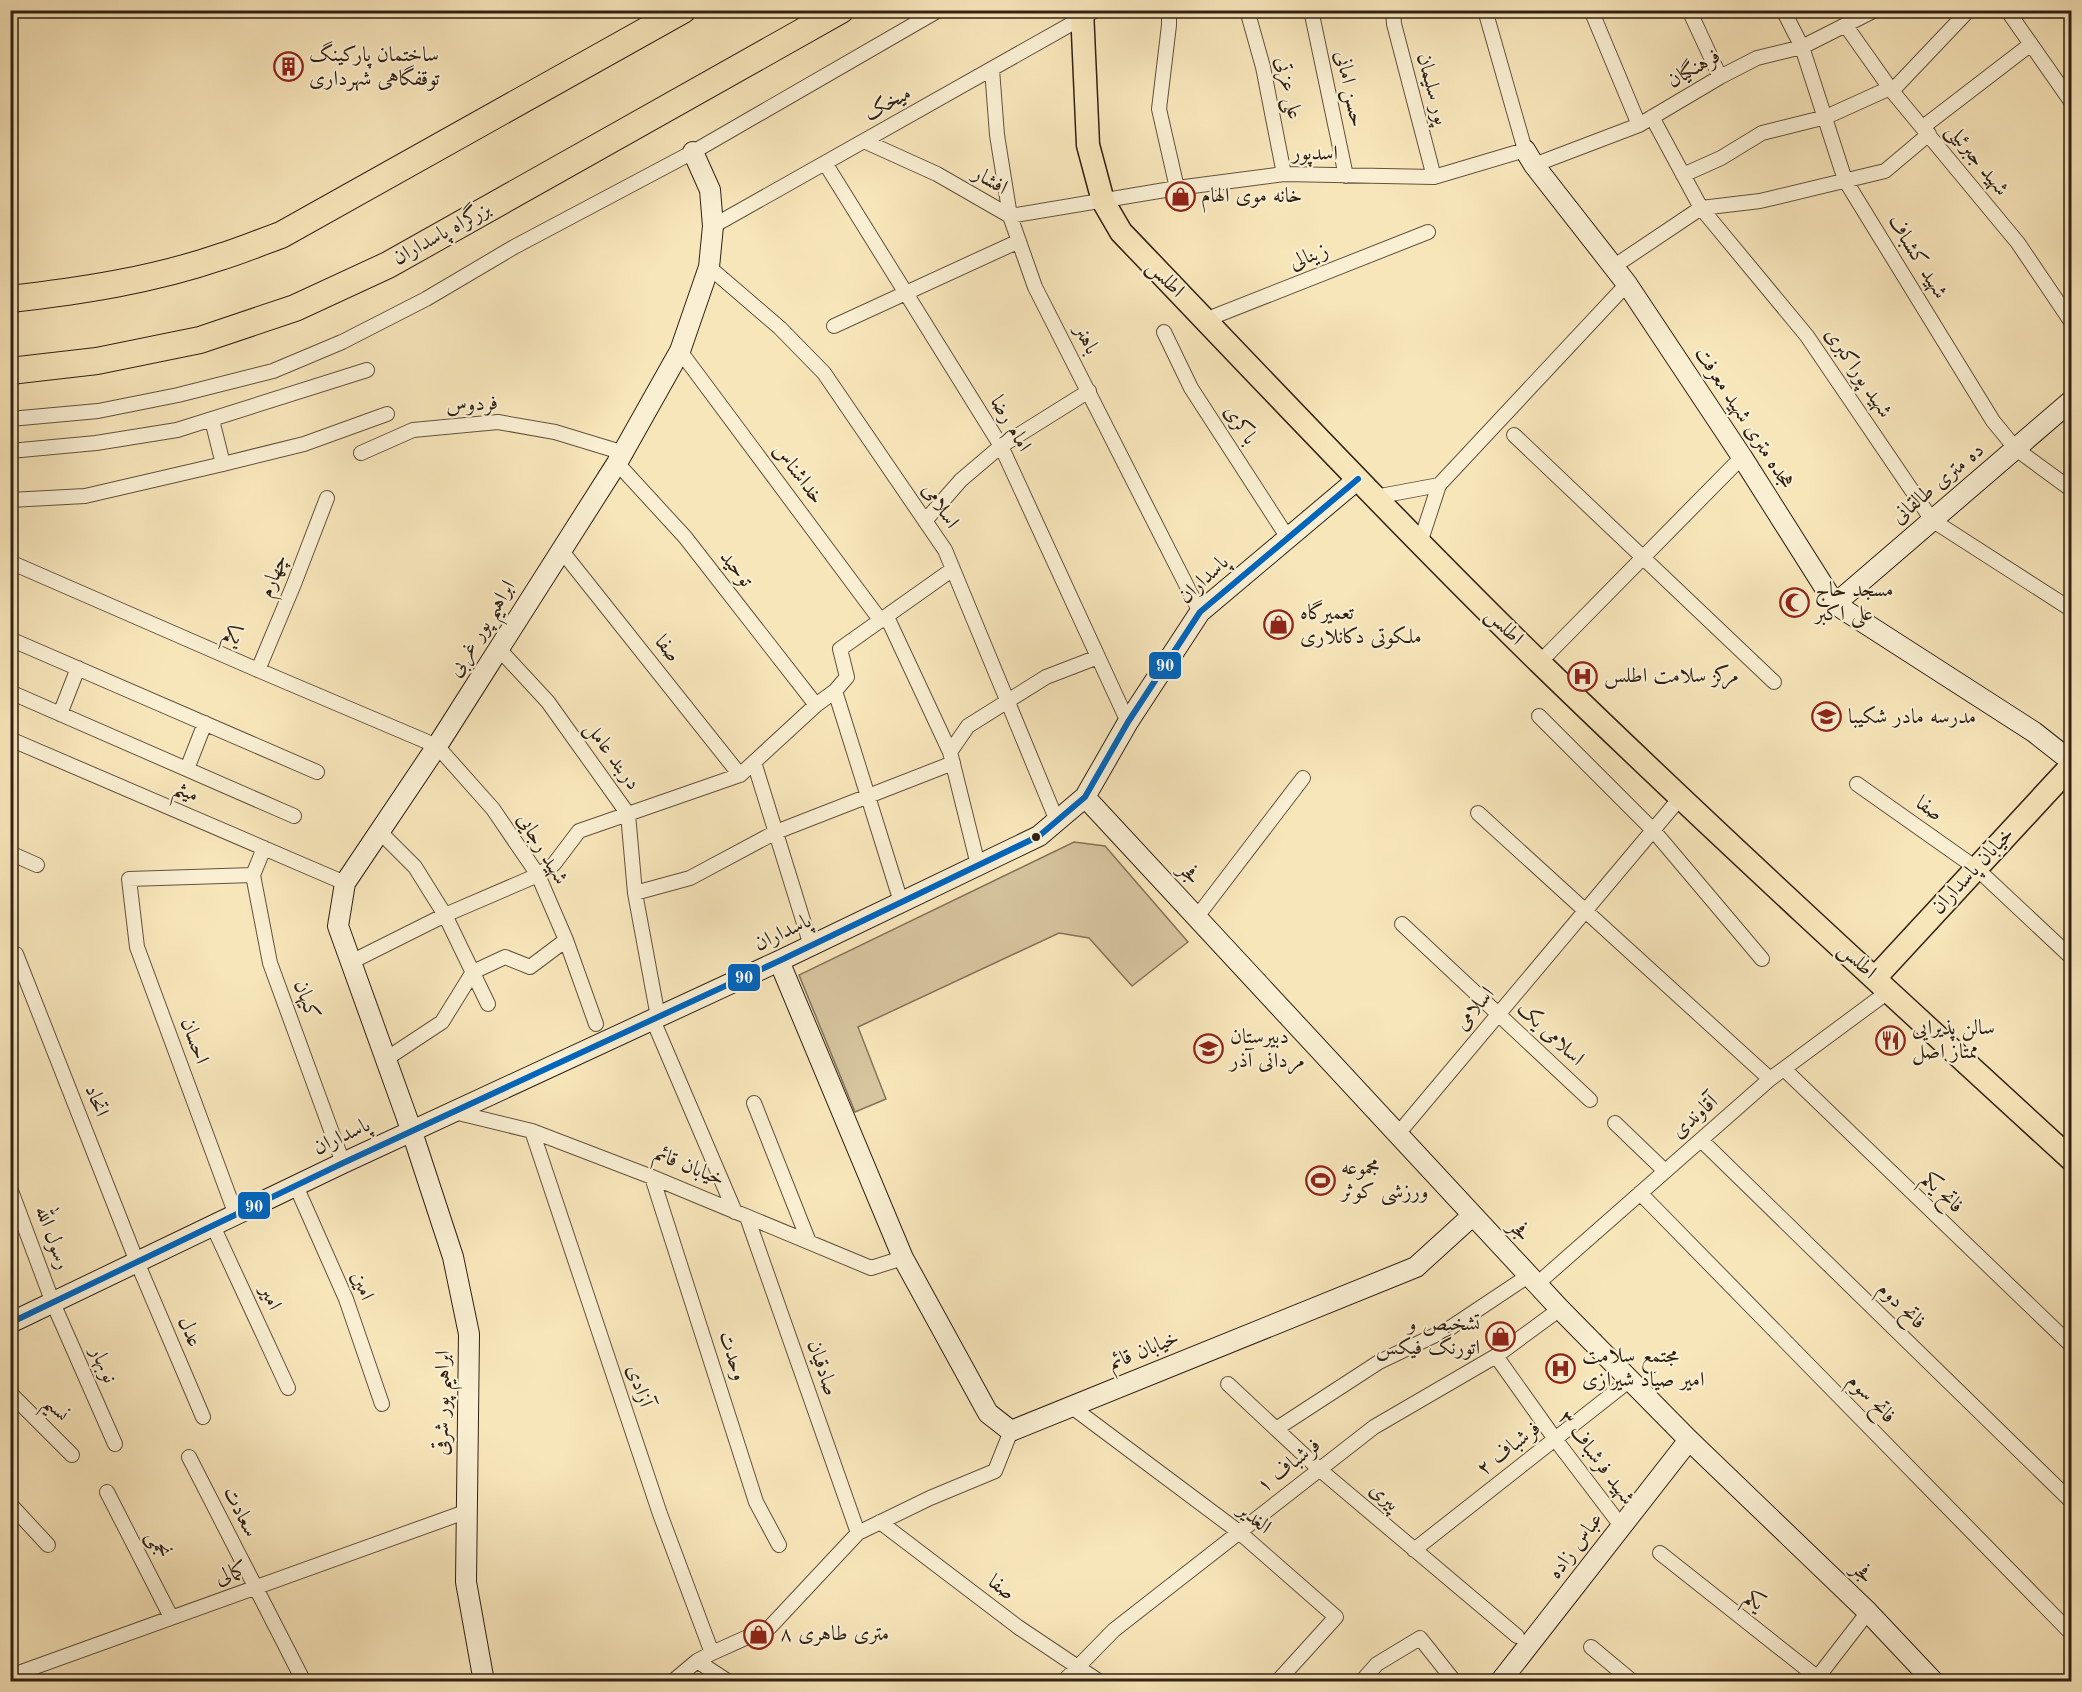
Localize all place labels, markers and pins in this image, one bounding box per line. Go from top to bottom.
place label: ساختمان پارکینگ توقفگاهی شهرداری [309,41,440,92]
building icon: ساختمان پارکینگ توقفگاهی شهرداری [272,51,304,83]
shop icon: خانه موی الهام [1164,180,1196,212]
place label: خانه موی الهام [1201,186,1302,213]
place label: مسجد حاج علی اکبر [1813,580,1894,629]
mosque icon: مسجد حاج علی اکبر [1778,586,1810,618]
place label: تعمیرگاه ملکوتی دکانلاری [1300,599,1422,649]
shop icon: تعمیرگاه ملکوتی دکانلاری [1263,609,1295,641]
hospital icon: مرکز سلامت اطلس [1567,660,1599,692]
place label: مرکز سلامت اطلس [1604,664,1739,690]
school or university icon: مدرسه مادر شکیبا [1811,701,1843,733]
place label: مدرسه مادر شکیبا [1848,705,1976,729]
unlabelled marker [1030,831,1042,843]
place label: سالن پذیرایی ممتاز اصل [1912,1018,1995,1066]
restaurant icon: سالن پذیرایی ممتاز اصل [1875,1024,1907,1056]
place label: دبیرستان مردانی آذر [1228,1027,1305,1075]
school or university icon: دبیرستان مردانی آذر [1193,1033,1225,1065]
place label: مجموعه ورزشی کوثر [1339,1158,1428,1206]
sports icon: مجموعه ورزشی کوثر [1304,1164,1336,1196]
place label: تشخیص و اتورنگ فیکس [1376,1314,1480,1361]
shop icon: تشخیص و اتورنگ فیکس [1485,1320,1517,1352]
place label: مجتمع سلامت امیر صیاد شیرازی [1582,1346,1705,1391]
hospital icon: مجتمع سلامت امیر صیاد شیرازی [1545,1352,1577,1384]
shop icon: ۸ متری طاهری [743,1618,775,1650]
place label: ۸ متری طاهری [780,1624,889,1646]

